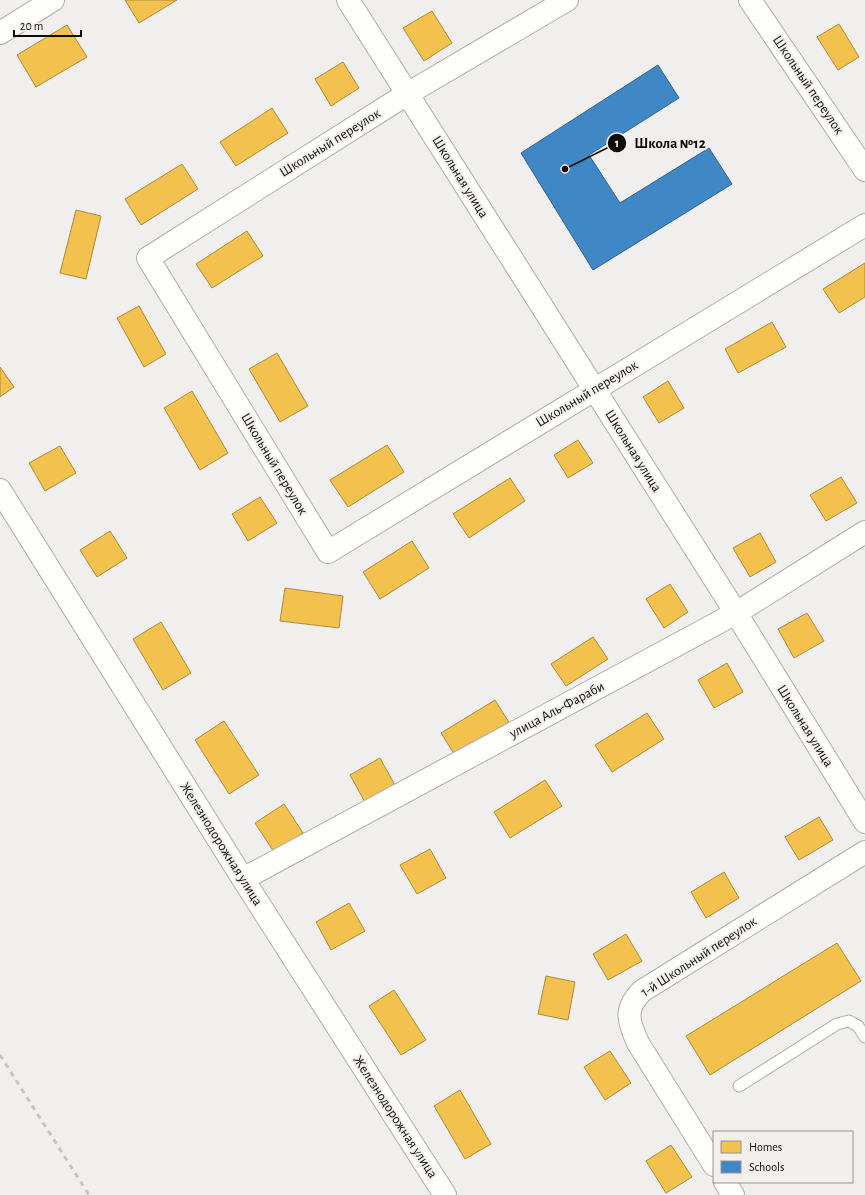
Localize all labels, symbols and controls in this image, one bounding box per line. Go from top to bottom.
scale bar [14,12,81,38]
text: 20 m [20,20,43,32]
street label: Школьный переулок [770,33,847,137]
street label: Школьный переулок [277,106,383,180]
callout: Школа №12 [607,129,714,156]
street label: Школьная улица [429,133,491,221]
text: Школа №12 [634,136,706,151]
text: 1 [615,137,619,149]
street label: Школьный переулок [534,358,641,430]
street label: Школьная улица [602,407,664,495]
street label: Школьный переулок [238,411,310,518]
street label: улица Аль-Фараби [506,679,607,741]
street label: Школьная улица [774,682,836,770]
street label: Железнодорожная улица [177,780,265,909]
street label: 1-й Школьный переулок [639,914,760,1000]
street label: Железнодорожная улица [350,1053,440,1181]
legend [713,1131,853,1183]
text: Homes [749,1141,782,1153]
text: Schools [749,1161,784,1173]

